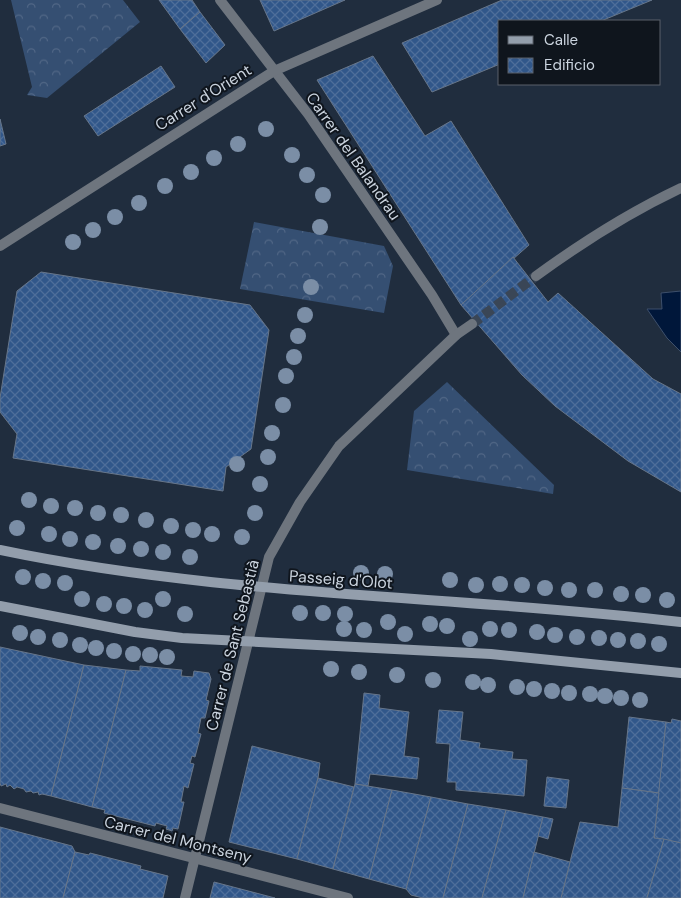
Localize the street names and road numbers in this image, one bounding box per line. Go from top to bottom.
street label: Carrer d'Orient [151,59,256,136]
street label: Carrer del Balandrau [302,88,406,224]
street label: Carrer de Sant Sebastià [201,557,264,733]
street label: Passeig d'Olot [288,565,393,594]
street label: Carrer del Montseny [102,811,254,868]

